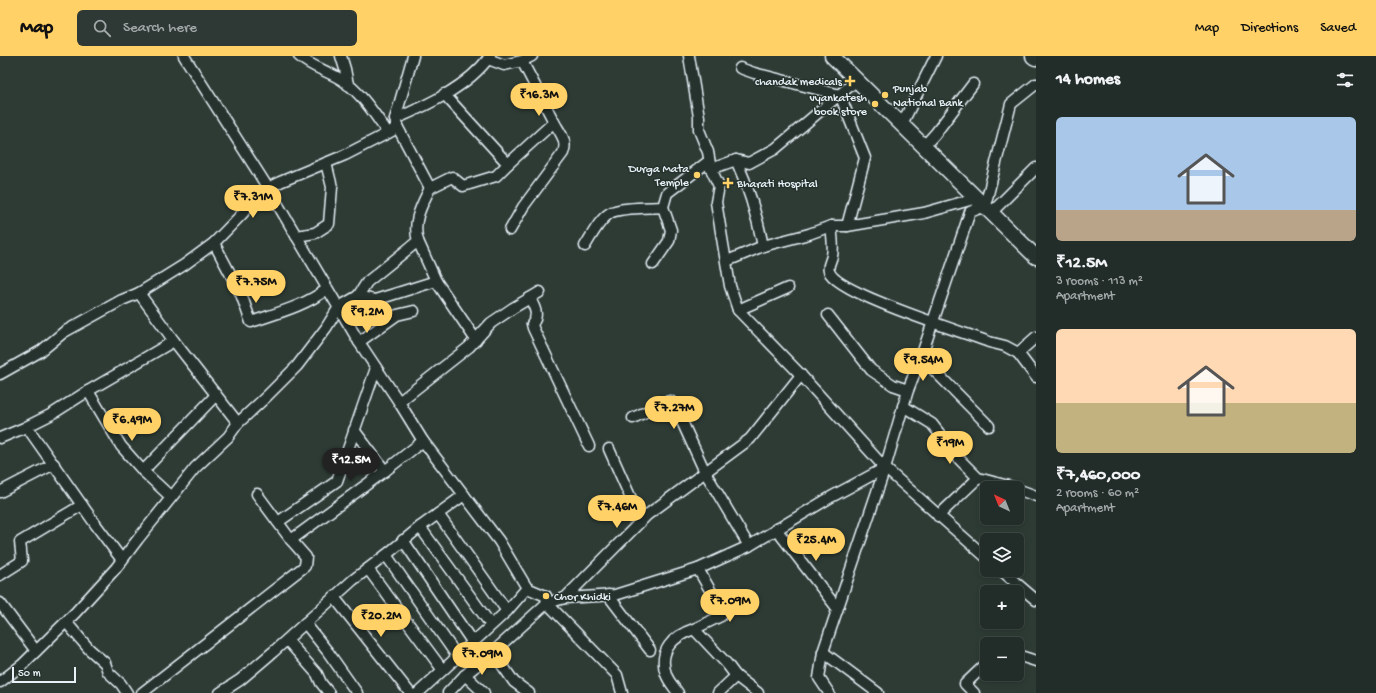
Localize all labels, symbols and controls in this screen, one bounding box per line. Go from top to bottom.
search box [77,10,357,46]
text: Map [20,17,53,40]
icon: search [91,17,113,39]
text: Search here [123,19,197,37]
text: Map [1195,20,1219,37]
text: Directions [1241,20,1298,37]
text: Saved [1320,20,1356,37]
icon: filters [1334,69,1356,91]
text: 14 homes [1056,70,1120,90]
place label: chandak medicals [755,76,843,90]
marker: chandak medicals [845,76,855,86]
pin: ₹16.3M [506,83,572,117]
place label: Punjab National Bank [892,83,965,111]
text: ₹16.3M [519,88,559,103]
marker: Punjab National Bank [880,90,890,100]
place label: vyankatesh book store [809,92,868,120]
marker: vyankatesh book store [870,99,880,109]
icon: home [1170,143,1242,215]
place label: Durga Mata Temple [627,163,690,191]
marker: Durga Mata Temple [692,170,702,180]
marker: Bharati Hospital [722,177,734,189]
place label: Bharati Hospital [736,178,818,192]
pin: ₹7.31M [220,185,286,219]
text: ₹7.31M [233,190,273,205]
text: ₹12.5M [1056,254,1107,274]
pin: ₹7.75M [223,270,289,304]
text: 3 rooms · 113 m² [1056,274,1143,289]
text: ₹7.75M [236,275,276,290]
text: Apartment [1056,289,1115,304]
pin: ₹9.2M [339,300,395,334]
text: ₹9.2M [350,305,384,320]
pin: ₹9.54M [890,348,956,382]
text: ₹9.54M [903,353,943,368]
icon: home [1170,355,1242,427]
pin: ₹7.27M [641,396,707,430]
text: ₹7.27M [654,401,694,416]
pin: ₹6.49M [99,408,165,442]
text: ₹6.49M [112,413,152,428]
pin: ₹19M [926,431,974,465]
text: ₹19M [936,436,964,451]
pin: ₹12.5M [318,448,384,482]
text: ₹12.5M [332,453,371,468]
text: ₹7,460,000 [1056,466,1141,486]
north arrow [980,481,1024,525]
map controls [980,481,1024,681]
text: 2 rooms · 60 m² [1056,486,1139,501]
pin: ₹7.46M [584,495,650,529]
text: ₹7.46M [597,500,637,515]
text: Apartment [1056,501,1115,516]
pin: ₹25.4M [783,528,849,562]
text: ₹25.4M [796,533,836,548]
button: layers [980,533,1024,577]
button: + [980,585,1024,629]
pin: ₹7.09M [697,589,763,623]
marker: Chor Khidki [541,591,551,601]
place label: Chor Khidki [554,591,611,605]
text: ₹7.09M [709,594,751,609]
pin: ₹20.2M [348,604,414,638]
text: ₹20.2M [361,609,401,624]
button: − [980,637,1024,681]
pin: ₹7.09M [449,642,515,676]
text: ₹7.09M [461,647,503,662]
scale bar [12,665,76,684]
text: 50 m [18,668,40,680]

